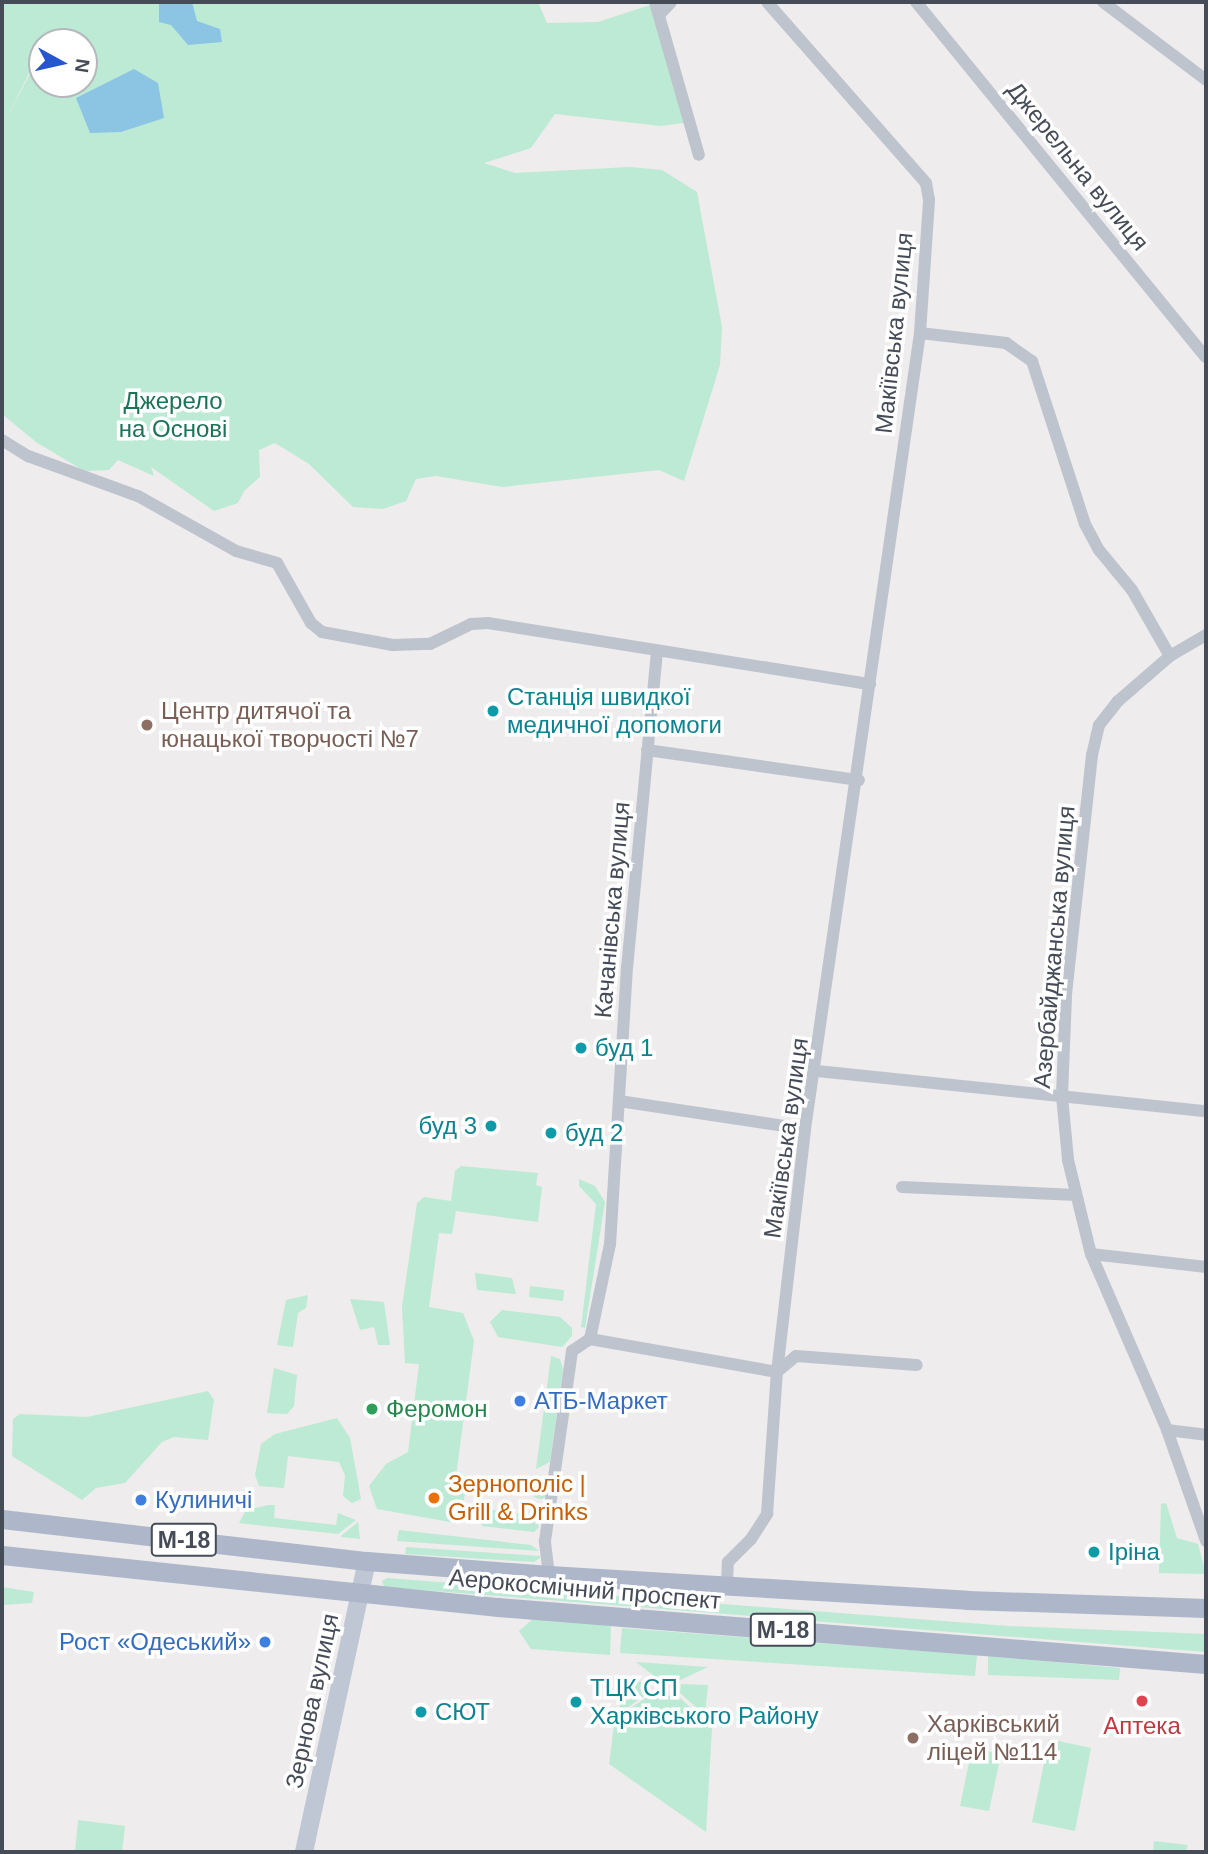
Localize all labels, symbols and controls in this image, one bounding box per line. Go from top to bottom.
north arrow [28,28,98,98]
text: N [71,57,94,74]
street label: Джерельна вулиця [1001,76,1155,256]
street label: Макіївська вулиця [869,231,919,435]
park label: Джерело на Основі [119,387,227,443]
place label: Станція швидкої медичної допомоги [507,683,722,739]
place label: Центр дитячої та юнацької творчості №7 [161,697,419,753]
marker: Станція швидкої медичної допомоги [485,703,501,719]
marker: Центр дитячої та юнацької творчості №7 [139,717,155,733]
street label: Качанівська вулиця [588,801,636,1019]
street label: Азербайджанська вулиця [1027,805,1081,1089]
place label: буд 1 [595,1034,653,1062]
street label: Макіївська вулиця [758,1036,814,1240]
marker: буд 1 [573,1040,589,1056]
place label: буд 3 [419,1112,477,1140]
marker: буд 3 [483,1118,499,1134]
place label: буд 2 [565,1119,623,1147]
marker: буд 2 [543,1125,559,1141]
place label: АТБ-Маркет [534,1387,668,1415]
marker: АТБ-Маркет [512,1393,528,1409]
place label: Феромон [386,1395,487,1423]
marker: Феромон [364,1401,380,1417]
place label: Зернополіс | Grill & Drinks [448,1470,588,1526]
place label: Кулиничі [155,1486,252,1514]
marker: Зернополіс | Grill & Drinks [426,1490,442,1506]
marker: Кулиничі [133,1492,149,1508]
road number: М-18 [151,1520,217,1560]
place label: Іріна [1108,1538,1160,1566]
marker: Іріна [1086,1544,1102,1560]
street label: Аерокосмічний проспект [448,1563,722,1615]
road number: М-18 [750,1610,816,1650]
street label: Зернова вулиця [279,1611,345,1791]
place label: Рост «Одеський» [59,1628,251,1656]
marker: Рост «Одеський» [257,1634,273,1650]
place label: ТЦК СП Харківського Району [590,1674,818,1730]
marker: Аптека [1134,1693,1150,1709]
marker: ТЦК СП Харківського Району [568,1694,584,1710]
place label: СЮТ [435,1698,490,1726]
marker: СЮТ [413,1704,429,1720]
place label: Харківський ліцей №114 [927,1710,1060,1766]
place label: Аптека [1103,1712,1181,1740]
marker: Харківський ліцей №114 [905,1730,921,1746]

